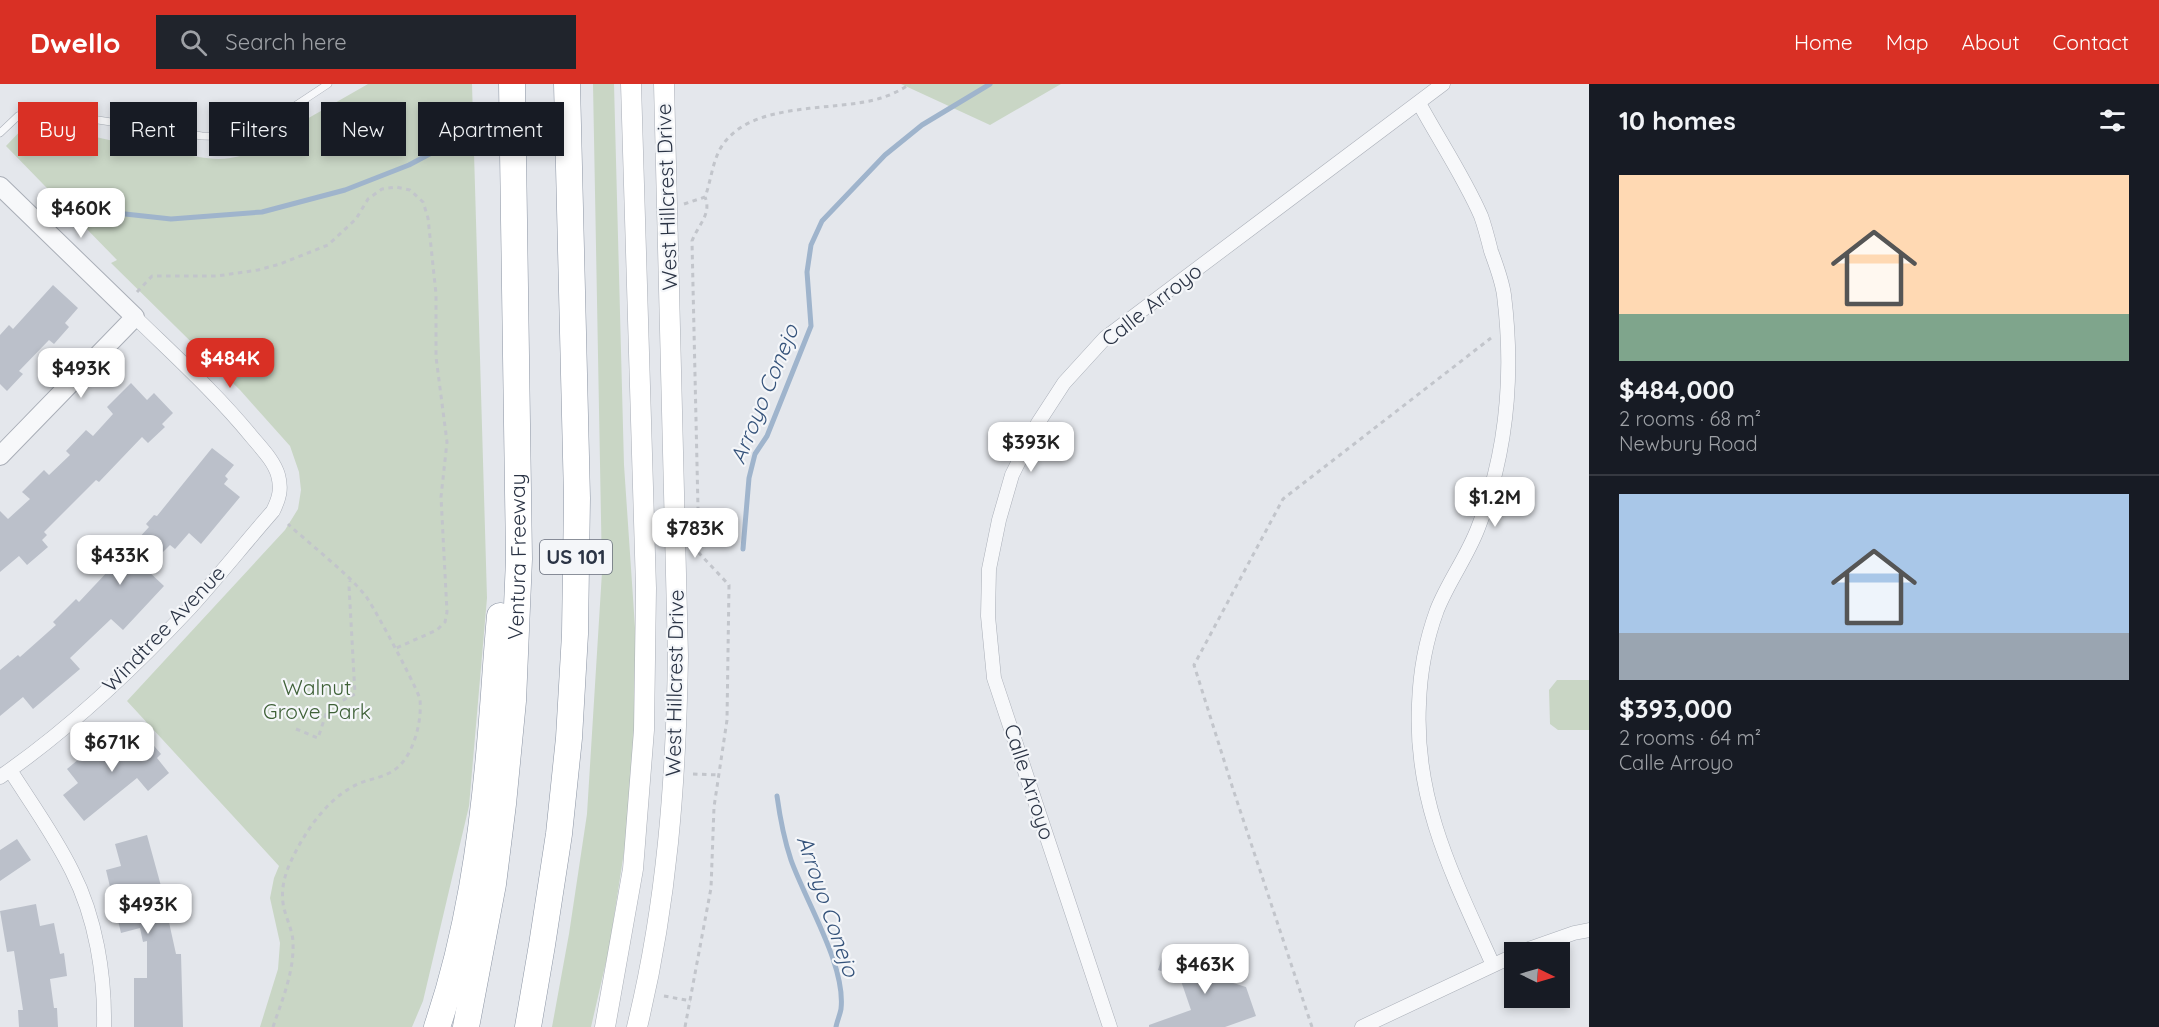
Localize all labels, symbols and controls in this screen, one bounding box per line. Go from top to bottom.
search box [156,15,576,69]
text: Dwello [30,25,120,60]
icon: search [177,26,210,59]
text: Search here [225,28,347,56]
text: Home [1794,29,1853,55]
text: Map [1886,29,1929,55]
text: About [1962,29,2020,55]
text: Contact [2053,29,2129,55]
chip: Buy [18,102,98,156]
chip: Rent [110,102,197,156]
chip: Filters [209,102,309,156]
chip: New [321,102,406,156]
chip: Apartment [418,102,564,156]
street label: West Hillcrest Drive [650,103,682,291]
text: 10 homes [1619,104,1736,137]
icon: filters [2096,104,2129,137]
pin: $460K [39,188,123,239]
text: $460K [51,195,111,220]
icon: home [1820,214,1928,322]
street label: Calle Arroyo [1096,257,1207,351]
water label: Arroyo Conejo [723,319,805,468]
pin: $484K [188,338,272,389]
text: $484K [200,345,260,370]
pin: $493K [39,348,123,399]
text: $493K [52,355,110,380]
text: $484,000 [1619,373,1734,406]
text: 2 rooms · 68 m² [1619,406,1761,431]
pin: $393K [989,422,1073,473]
text: $393K [1002,429,1060,454]
text: Newbury Road [1619,431,1758,456]
street label: Ventura Freeway [502,473,531,640]
pin: $1.2M [1453,477,1537,528]
text: $1.2M [1469,484,1521,509]
pin: $783K [653,508,737,559]
text: $783K [666,515,724,540]
icon: home [1820,533,1928,641]
pin: $433K [78,535,162,586]
road number: US 101 [540,540,612,574]
text: $433K [91,542,149,567]
street label: Windtree Avenue [96,560,230,697]
street label: West Hillcrest Drive [659,589,689,777]
park label: Walnut Grove Park [263,674,371,724]
text: $393,000 [1619,692,1732,725]
street label: Calle Arroyo [999,721,1061,843]
pin: $671K [70,722,154,773]
text: 2 rooms · 64 m² [1619,725,1761,750]
text: $671K [84,729,140,754]
text: Calle Arroyo [1619,750,1733,775]
water label: Arroyo Conejo [791,832,866,982]
pin: $493K [106,884,190,935]
text: $493K [119,891,177,916]
north arrow [1504,942,1570,1008]
map controls [1504,942,1570,1008]
pin: $463K [1163,944,1247,995]
text: $463K [1176,951,1234,976]

